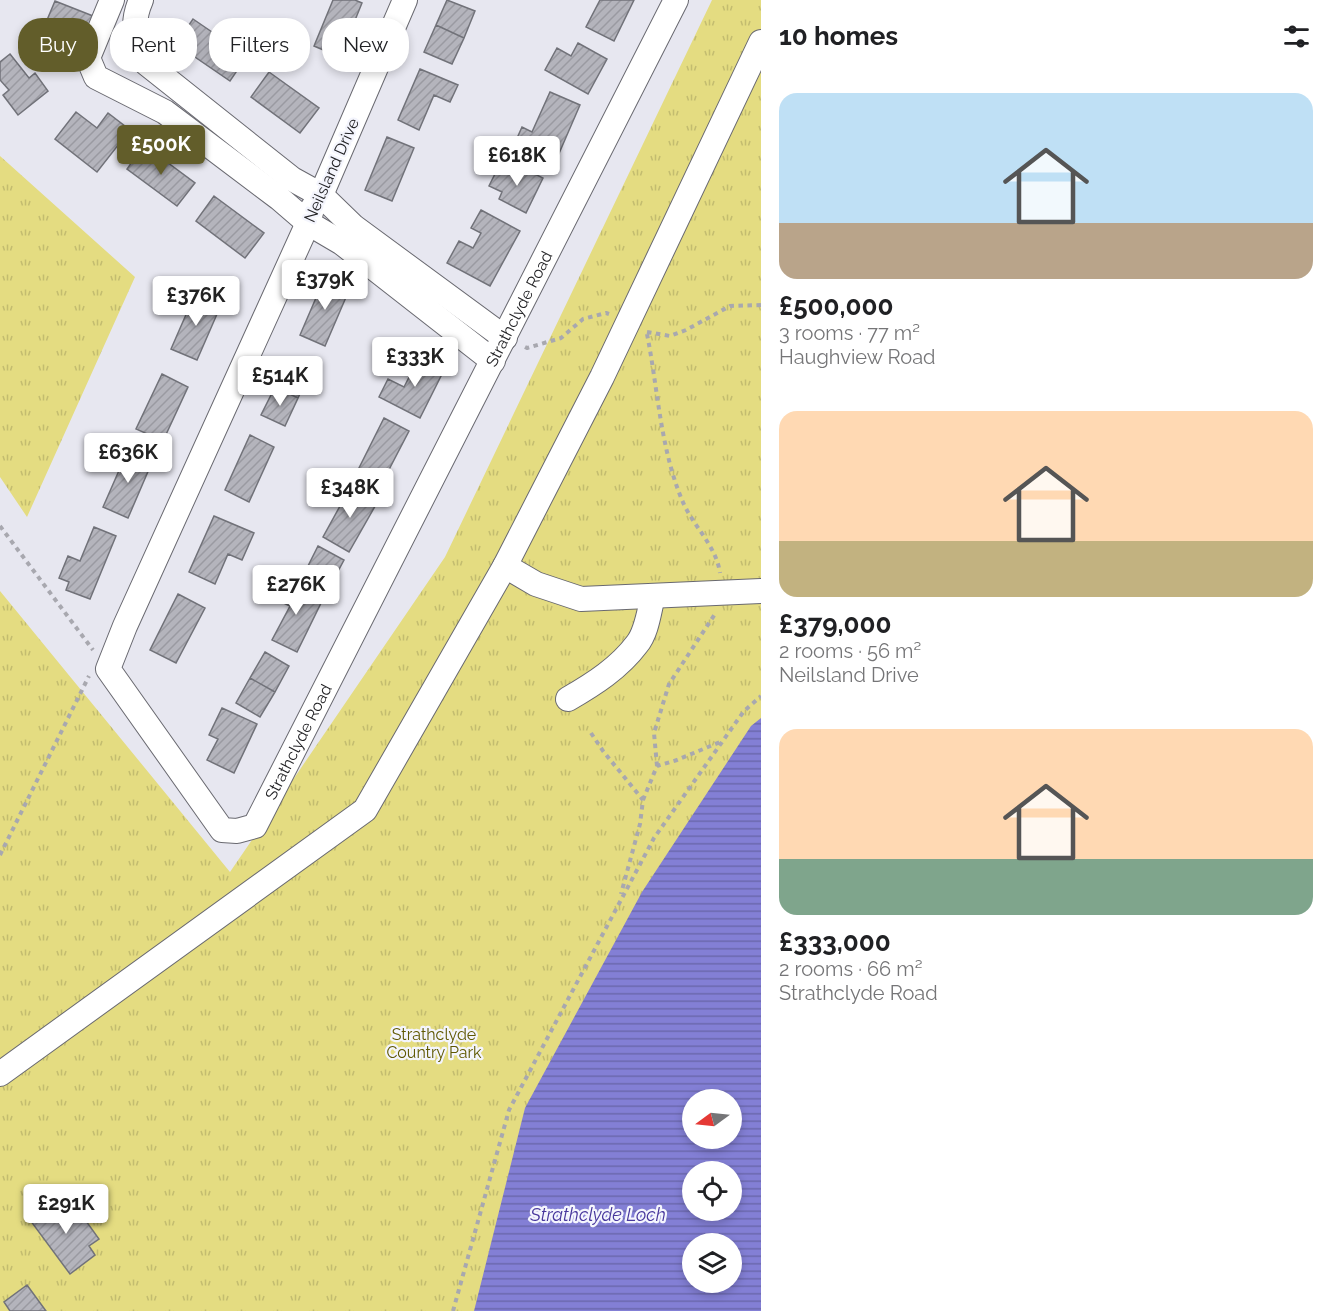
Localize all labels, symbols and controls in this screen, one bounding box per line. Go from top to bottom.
chip: Buy [18,18,98,72]
chip: Rent [110,18,197,72]
chip: Filters [209,18,310,72]
chip: New [322,18,409,72]
icon: filters [1280,20,1313,53]
text: 10 homes [779,21,898,51]
street label: Neilsland Drive [300,115,363,225]
pin: £500K [119,125,203,176]
text: £500K [131,132,191,156]
icon: home [992,132,1100,240]
pin: £618K [475,136,559,187]
text: £618K [488,143,546,167]
street label: Strathclyde Road [482,248,556,370]
pin: £379K [283,260,367,311]
text: £379K [296,267,354,291]
pin: £376K [154,276,238,327]
text: £376K [167,283,225,307]
text: £500,000 [779,291,893,321]
text: 3 rooms · 77 m² [779,321,920,345]
pin: £333K [373,337,457,388]
text: £333K [386,344,444,368]
text: Haughview Road [779,345,935,369]
pin: £514K [238,356,322,407]
text: £514K [252,363,308,387]
pin: £636K [86,433,170,484]
text: £636K [98,440,158,464]
icon: home [992,450,1100,558]
pin: £348K [308,468,392,519]
text: £348K [321,475,379,499]
pin: £276K [254,565,338,616]
text: £276K [267,572,325,596]
text: £379,000 [779,609,892,639]
text: 2 rooms · 56 m² [779,639,921,663]
text: Neilsland Drive [779,663,919,687]
street label: Strathclyde Road [261,681,336,803]
icon: home [992,768,1100,876]
text: £333,000 [779,927,891,957]
text: 2 rooms · 66 m² [779,957,922,981]
text: Strathclyde Road [779,981,938,1005]
park label: Strathclyde Country Park [386,1025,482,1062]
north arrow [682,1089,742,1149]
map controls [682,1089,742,1293]
button: locate [682,1161,742,1221]
pin: £291K [24,1184,108,1235]
text: £291K [37,1191,95,1215]
water label: Strathclyde Loch [529,1204,666,1225]
button: layers [682,1233,742,1293]

